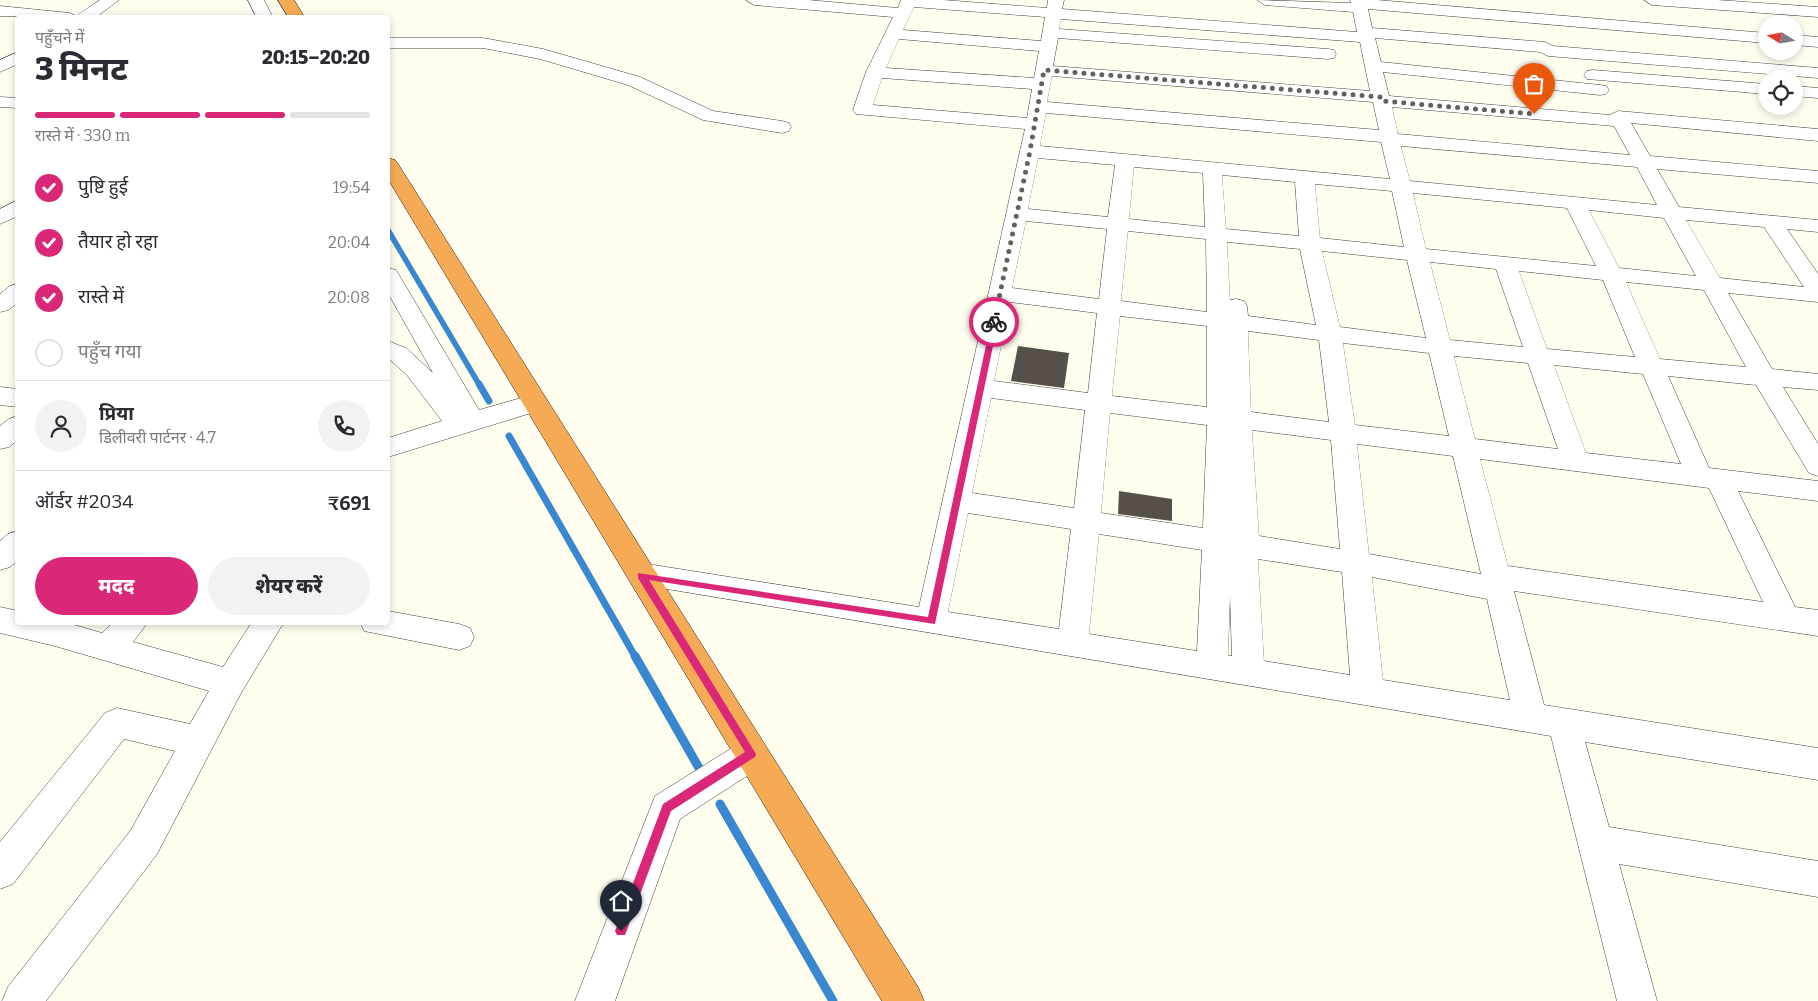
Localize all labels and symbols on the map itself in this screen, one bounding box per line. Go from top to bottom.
north arrow [1758,15,1802,60]
pin [1513,63,1555,114]
courier [969,297,1019,347]
pin [600,880,642,931]

